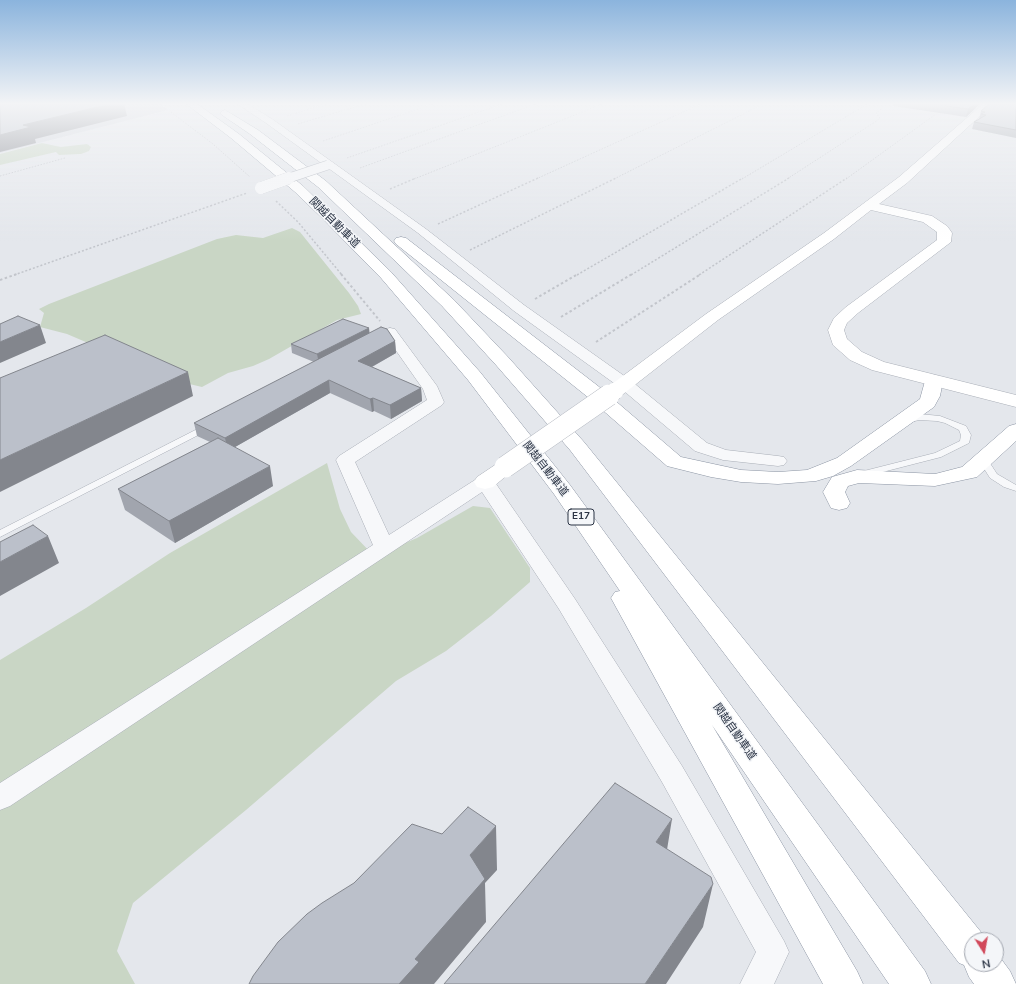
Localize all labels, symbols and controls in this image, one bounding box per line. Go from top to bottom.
street label: 関越自動車道 [306,195,362,251]
street label: 関越自動車道 [519,439,571,499]
road number: E17 [568,509,594,525]
street label: 関越自動車道 [710,701,758,763]
north arrow [964,932,1004,972]
text: N [981,955,992,971]

